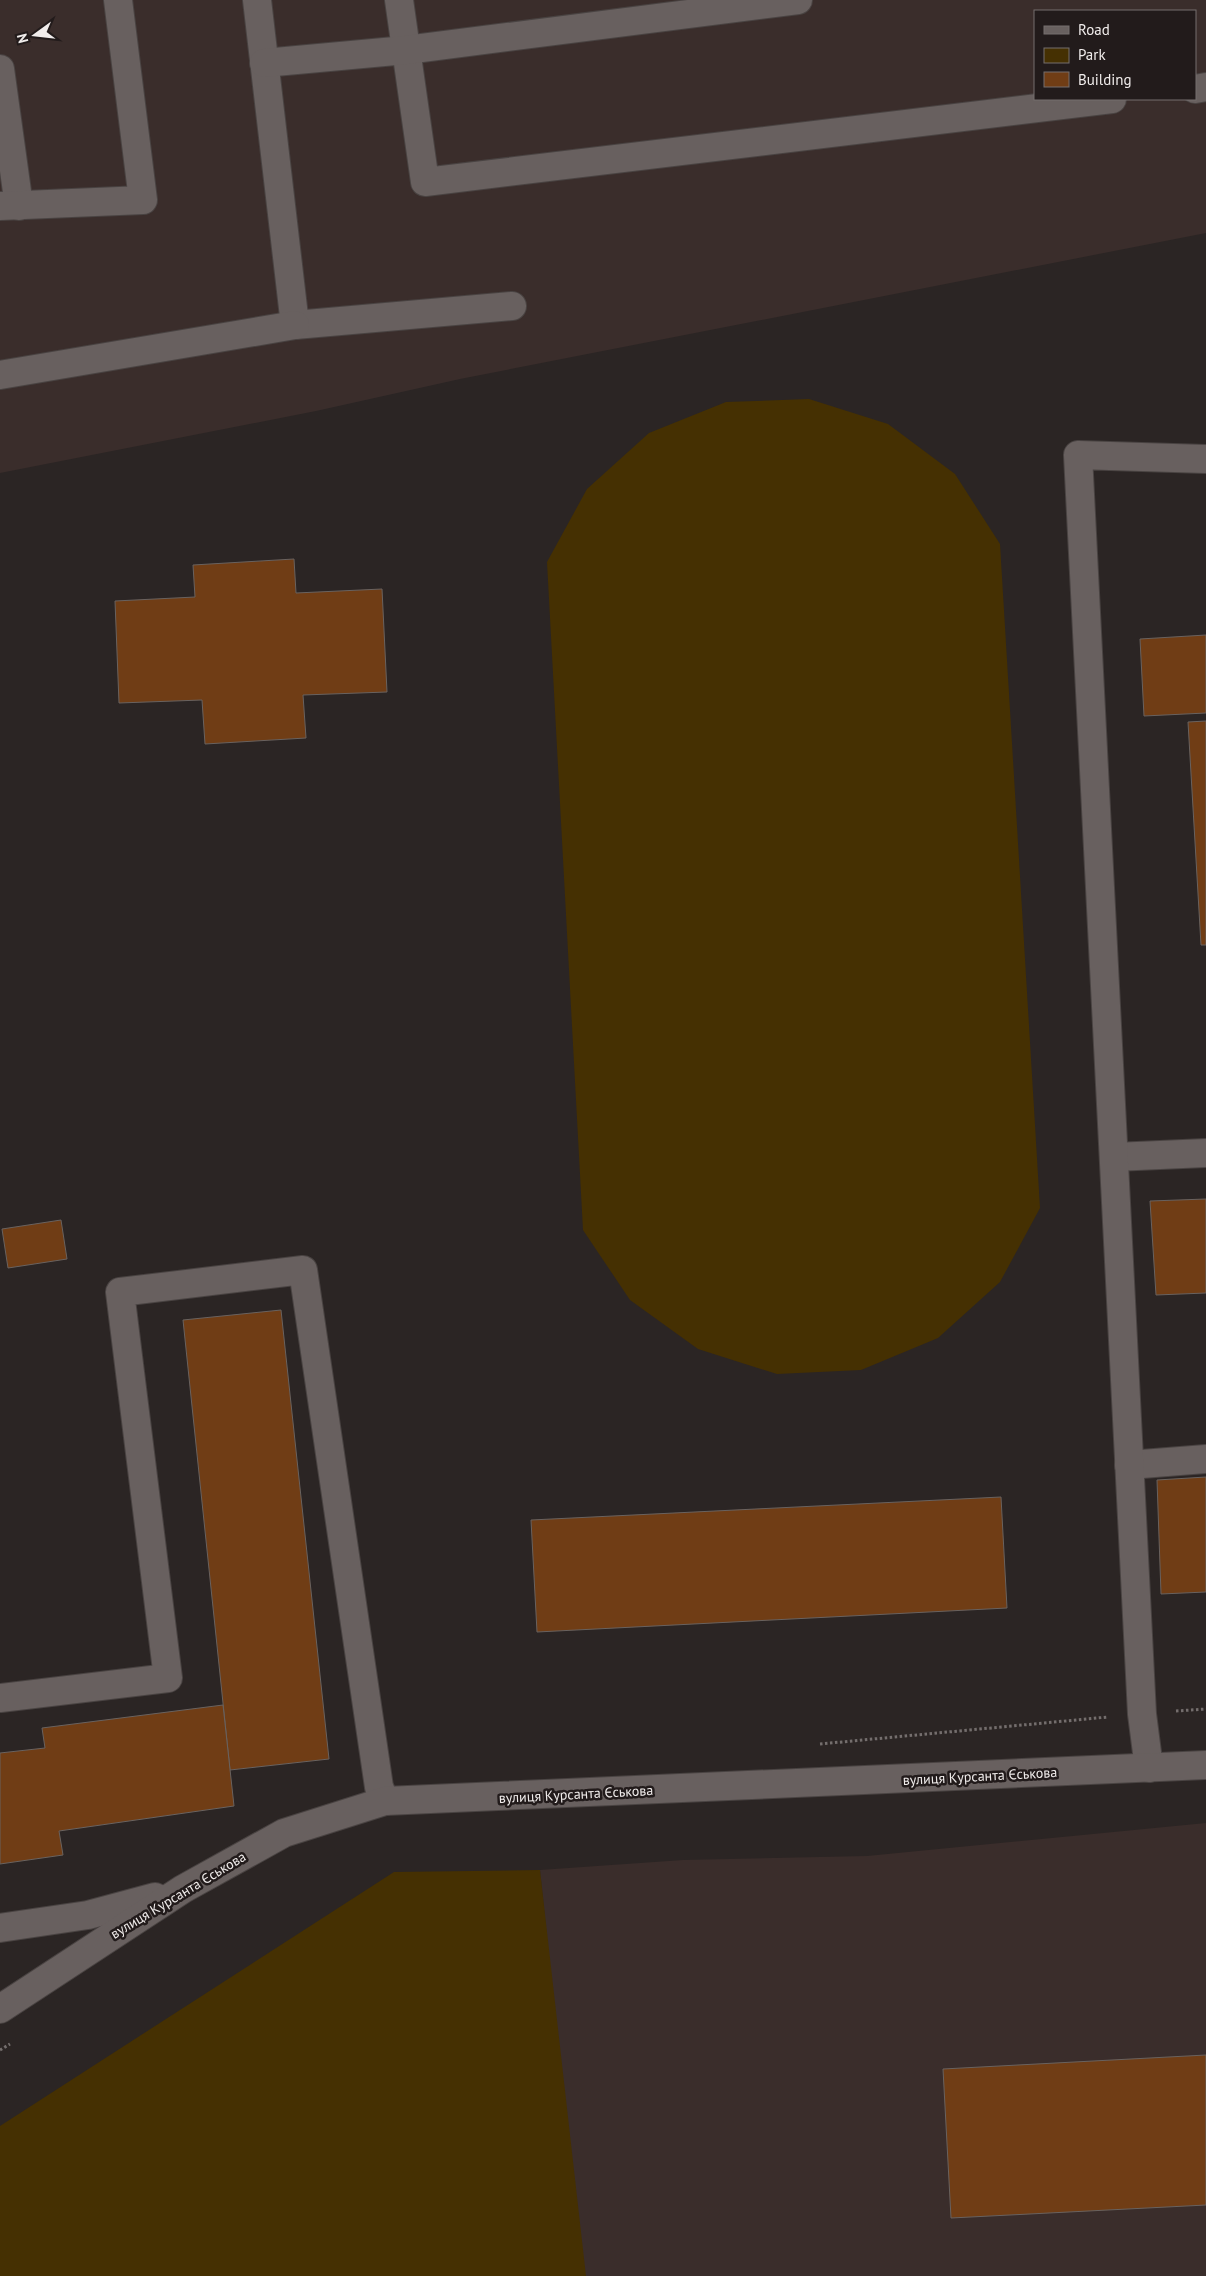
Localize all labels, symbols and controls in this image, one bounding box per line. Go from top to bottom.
north arrow [10,10,60,60]
legend [1034,10,1196,100]
text: Road [1078,20,1110,39]
text: N [13,32,32,45]
text: Park [1078,45,1106,64]
text: Building [1078,70,1132,89]
street label: вулиця Курсанта Єськова [902,1763,1058,1789]
street label: вулиця Курсанта Єськова [498,1781,654,1807]
street label: вулиця Курсанта Єськова [107,1847,249,1943]

